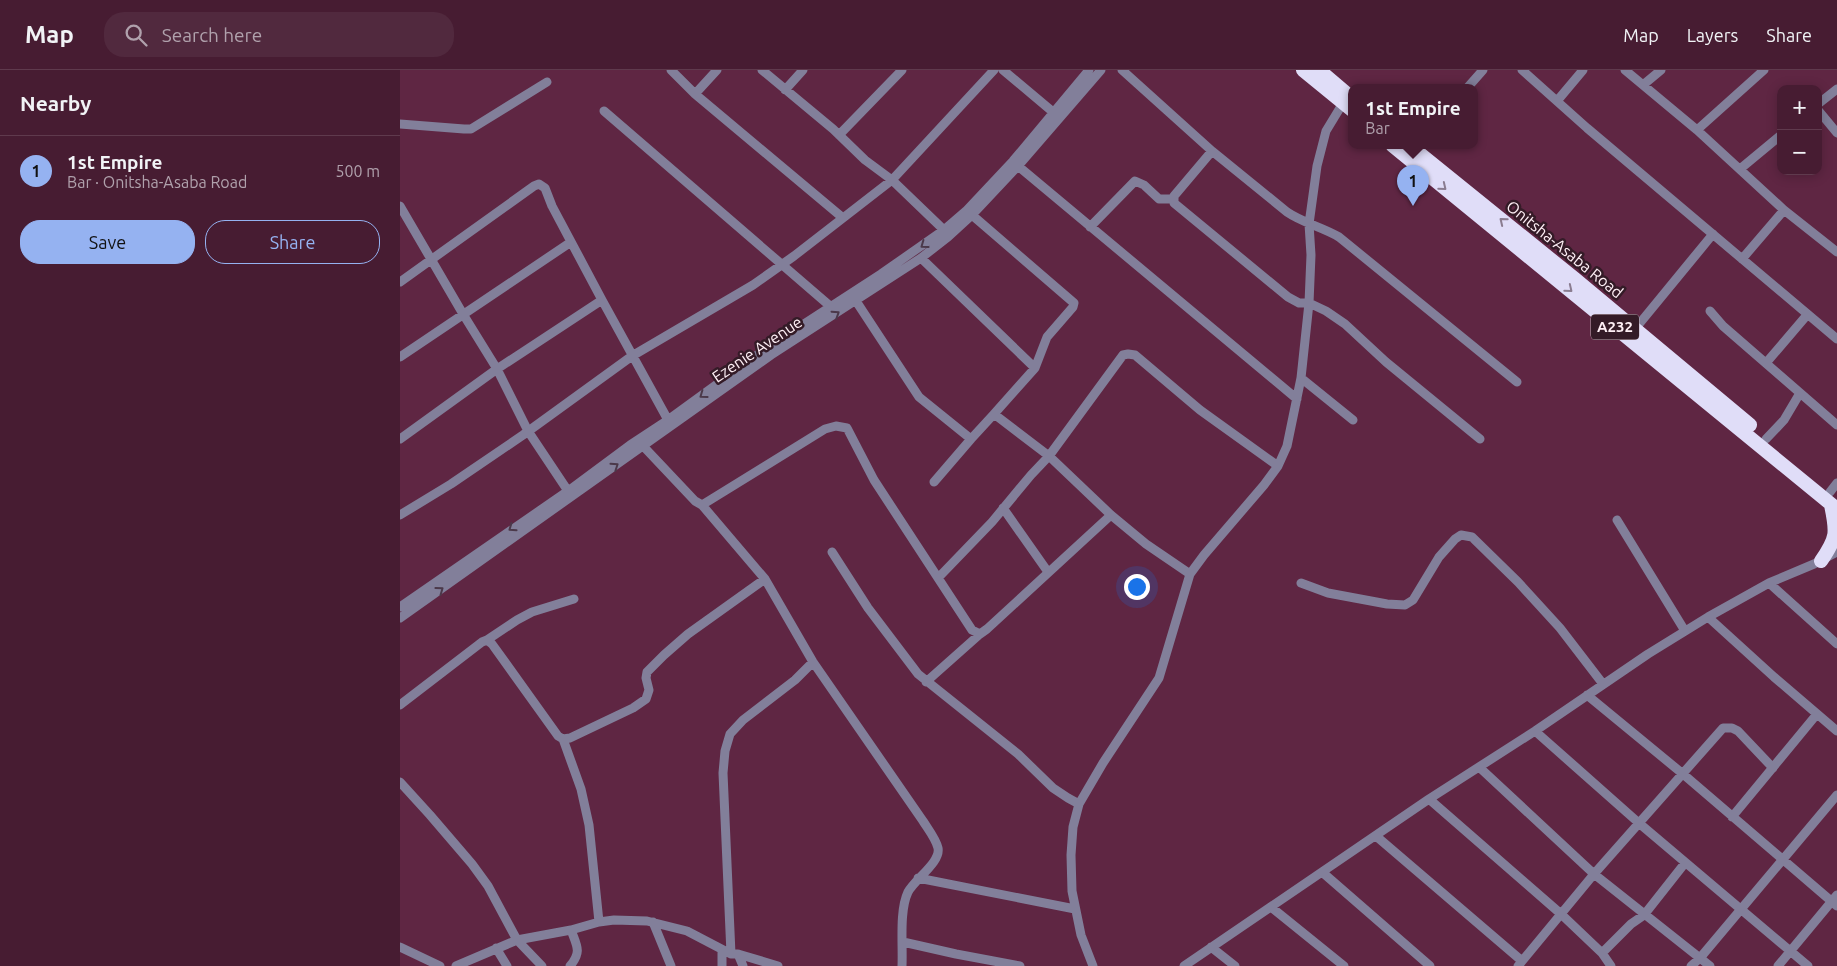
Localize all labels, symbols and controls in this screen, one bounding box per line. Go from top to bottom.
search box [104,12,454,57]
text: Map [25,21,74,48]
icon: search [122,21,150,49]
text: Search here [162,24,262,46]
text: Map [1623,25,1659,45]
text: Layers [1687,25,1738,45]
text: Share [1766,25,1812,45]
popup [1348,84,1478,149]
map controls [1777,85,1822,175]
button: + [1777,85,1822,130]
text: Nearby [20,91,91,115]
text: 1st Empire [1365,97,1461,119]
text: Bar [1365,119,1390,137]
button: − [1777,130,1822,175]
text: 1st Empire [67,151,162,173]
text: 1 [31,162,41,180]
text: 500 m [335,162,380,180]
pin: 1 [1397,165,1429,206]
text: Bar · Onitsha-Asaba Road [67,173,247,191]
one-way arrow [1437,181,1446,189]
street label: Onitsha-Asaba Road [1503,197,1627,301]
one-way arrow [1500,218,1509,226]
button: Save [20,220,195,264]
button: Share [205,220,380,264]
one-way arrow [921,239,930,247]
one-way arrow [1563,284,1572,292]
one-way arrow [830,311,839,320]
street label: Ezenie Avenue [709,312,805,386]
road number: A232 [1591,314,1639,340]
one-way arrow [700,389,709,397]
one-way arrow [610,463,619,472]
one-way arrow [508,522,518,531]
your location [1124,574,1150,600]
one-way arrow [434,587,443,596]

